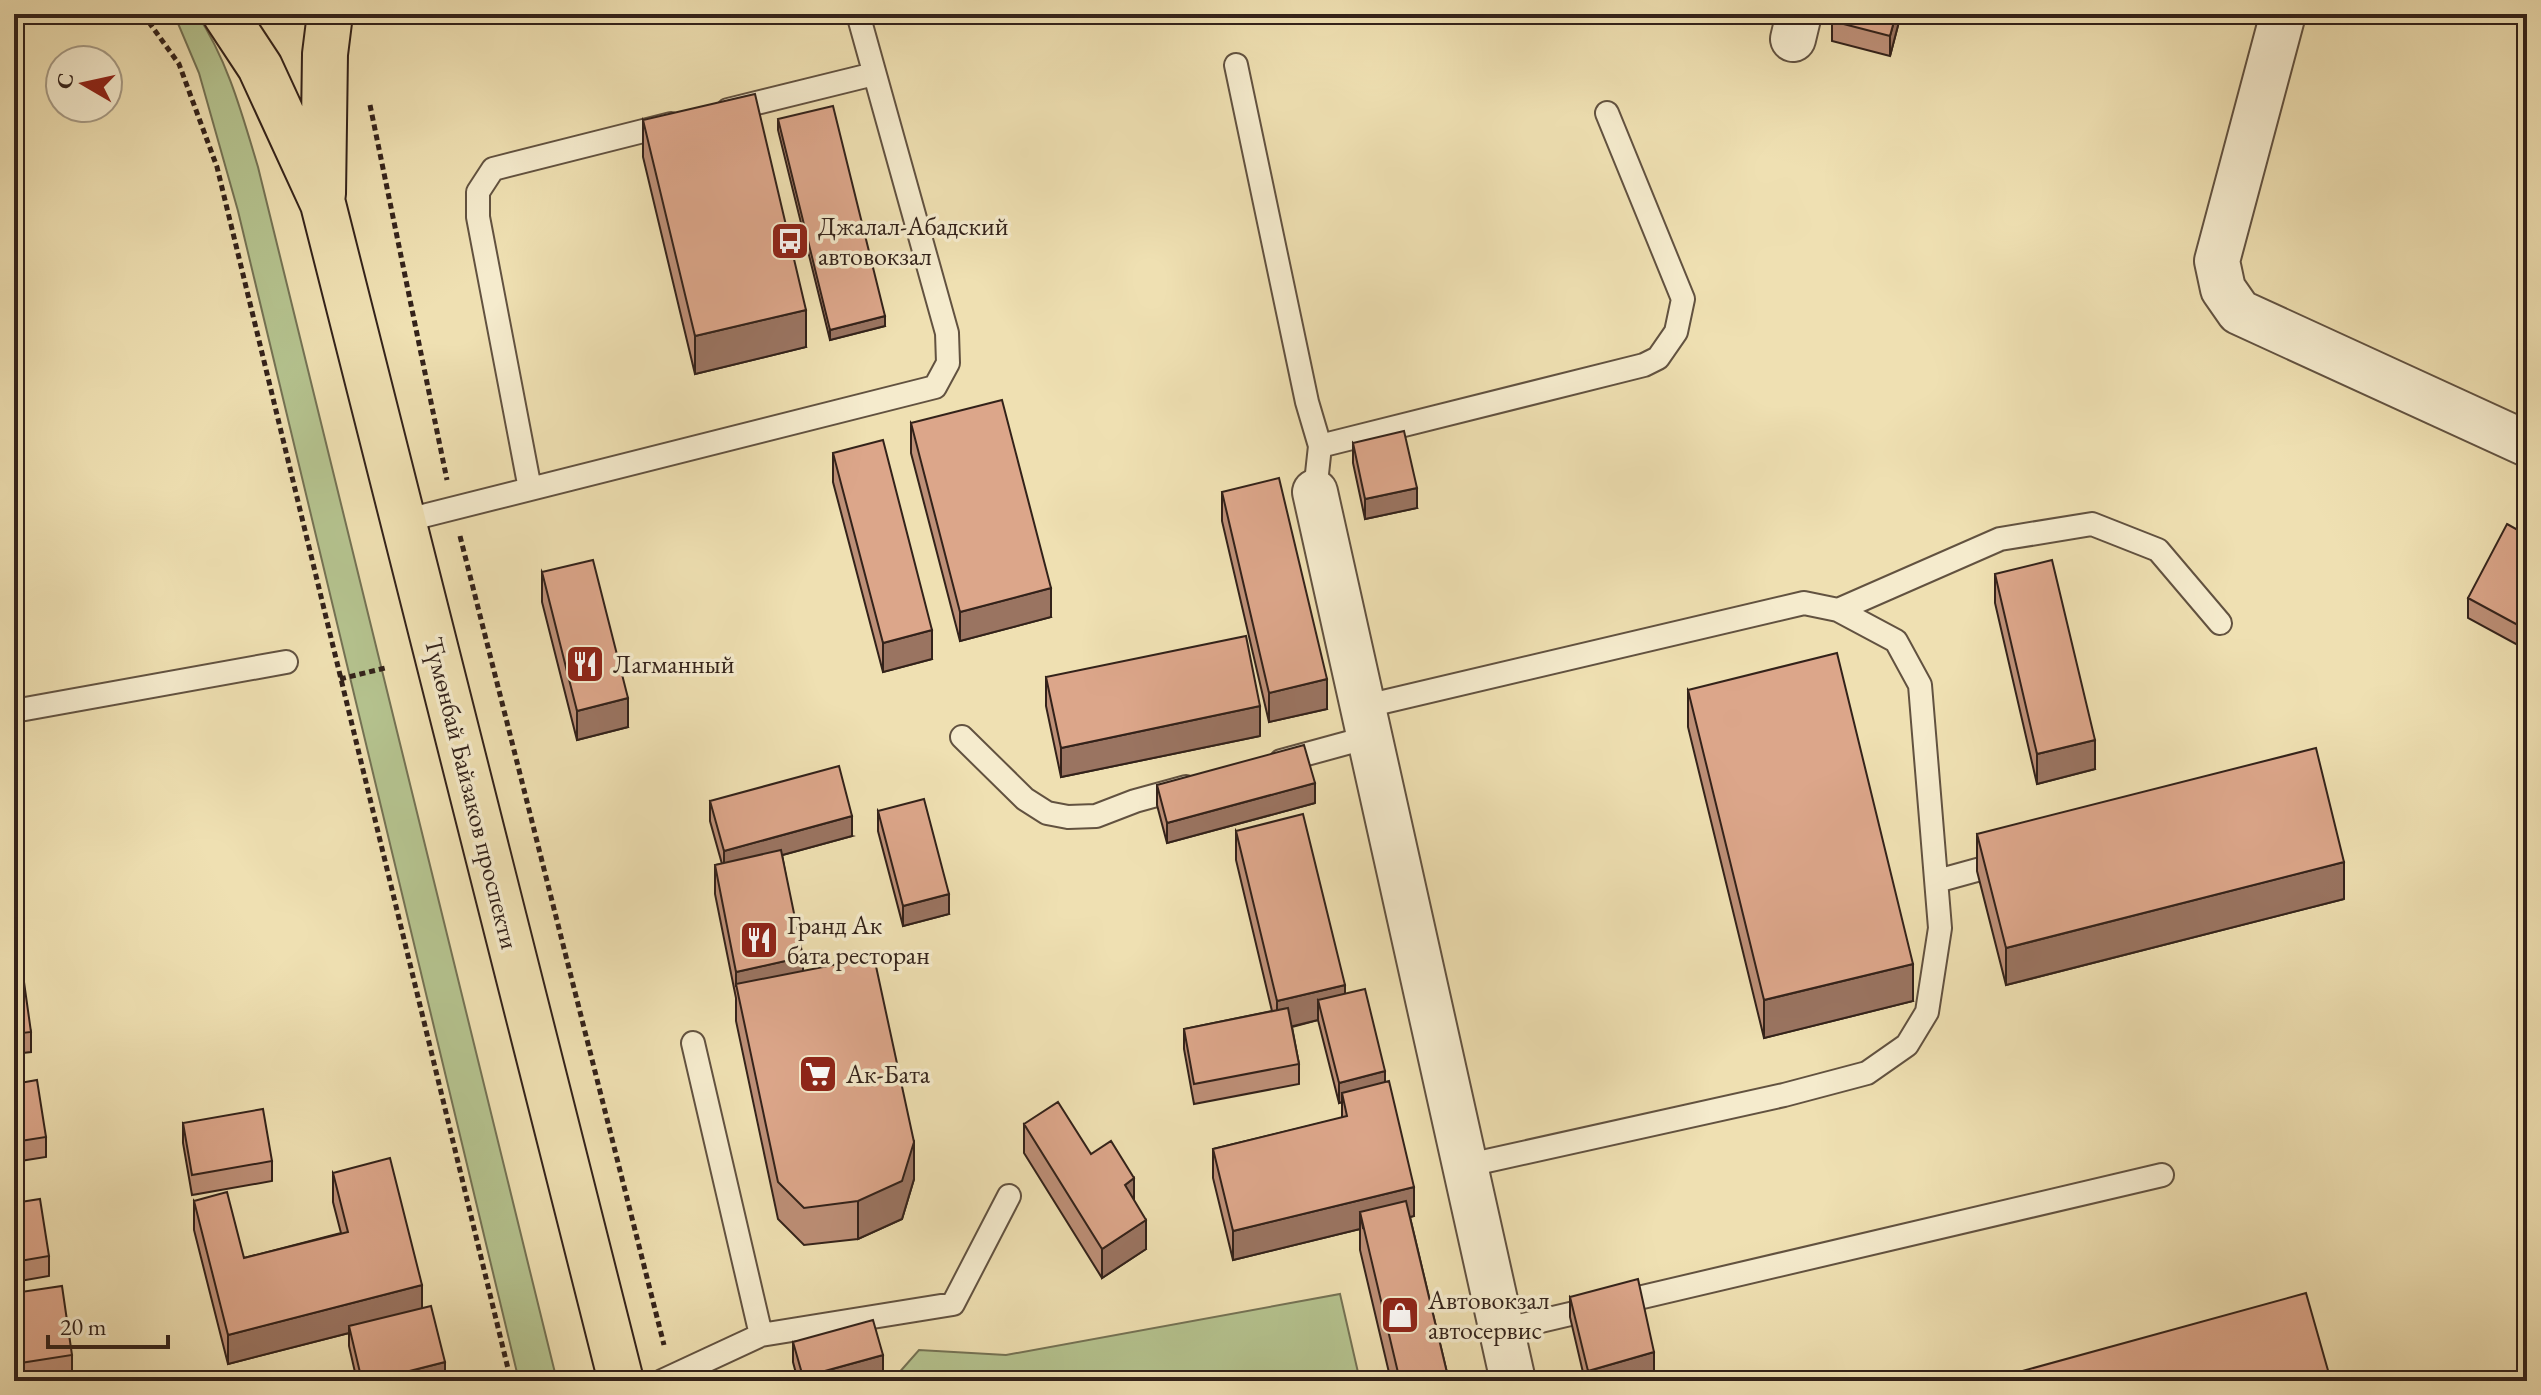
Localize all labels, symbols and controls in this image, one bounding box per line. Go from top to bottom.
north arrow [44,44,124,124]
text: С [49,71,80,91]
place label: Джалал-Абадский автовокзал [818,209,1009,273]
bus stop icon: Джалал-Абадский автовокзал [769,220,811,262]
street label: Түмөнбай Байзаков проспекти [417,633,527,953]
restaurant icon: Лагманный [564,643,606,685]
place label: Лагманный [613,647,735,681]
place label: Гранд Ак бата ресторан [787,908,930,972]
restaurant icon: Гранд Ак бата ресторан [738,919,780,961]
supermarket icon: Ак-Бата [797,1053,839,1095]
place label: Ак-Бата [845,1057,931,1091]
place label: Автовокзал автосервис [1427,1283,1549,1347]
shop icon: Автовокзал автосервис [1379,1294,1421,1336]
scale bar [48,1299,168,1349]
text: 20 m [60,1311,107,1342]

